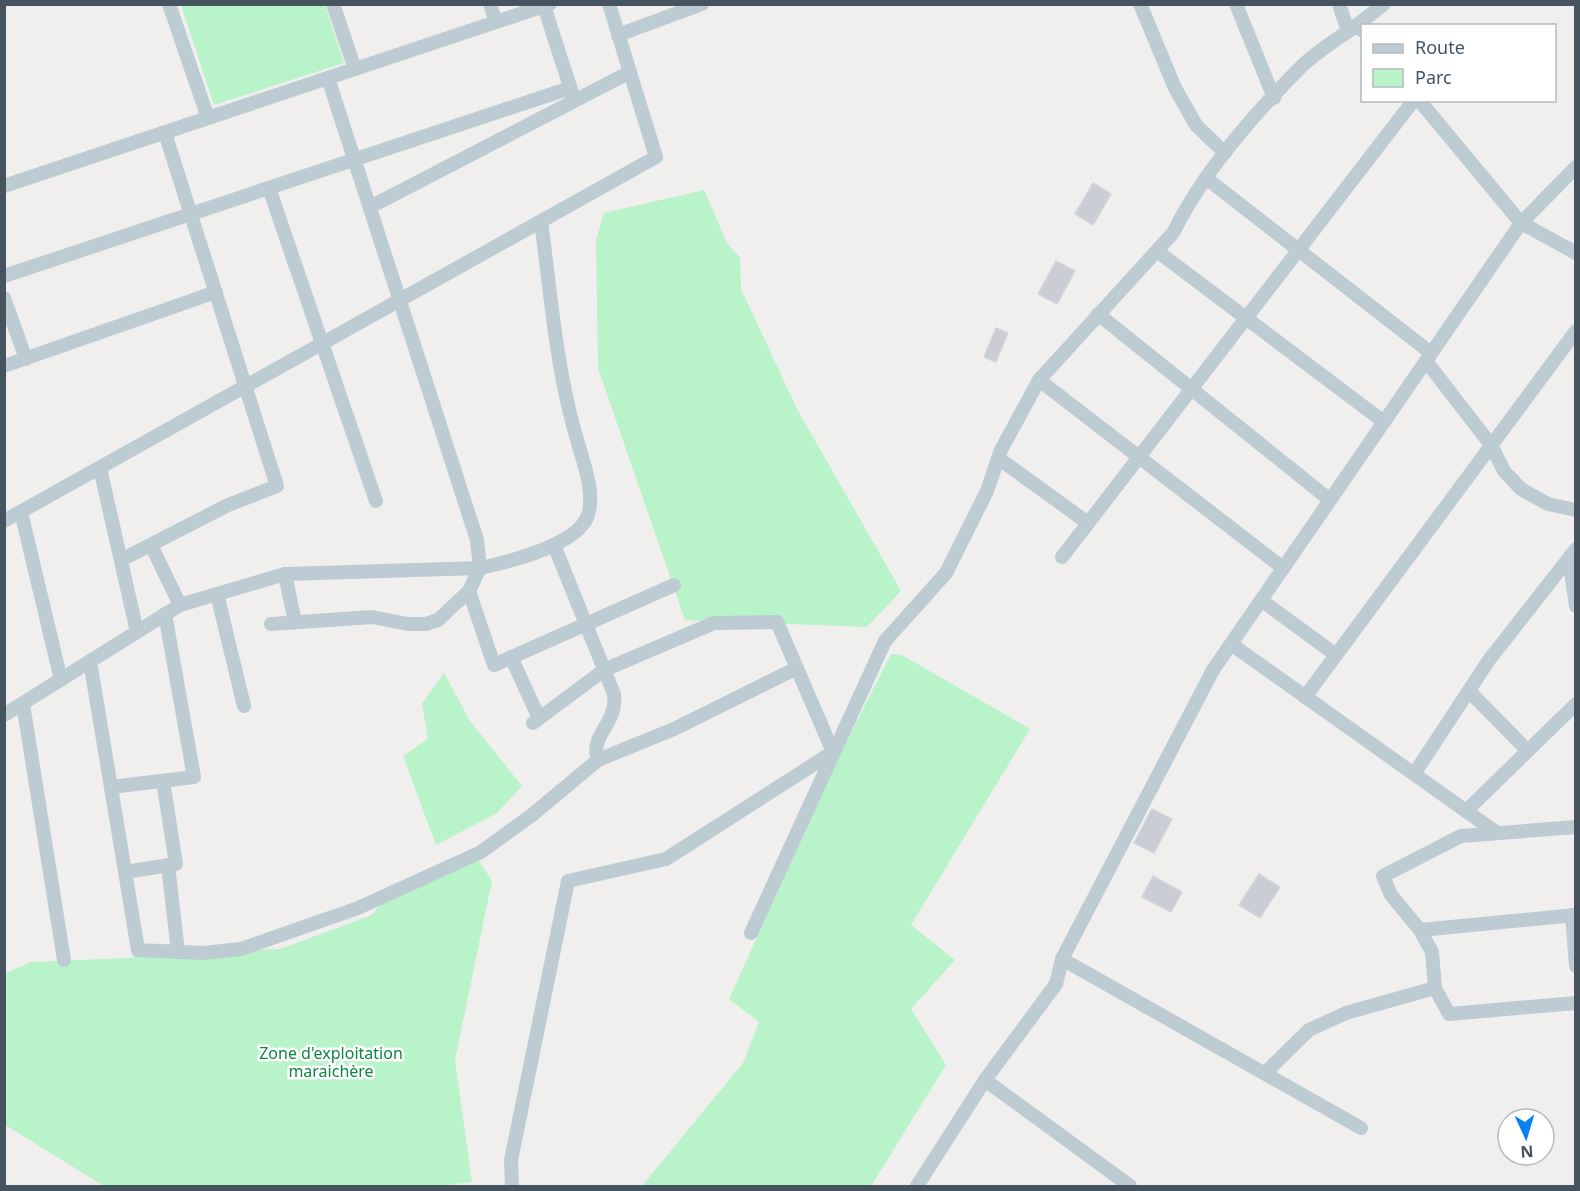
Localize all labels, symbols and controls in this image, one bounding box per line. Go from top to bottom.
legend [1361,24,1556,102]
text: Route [1415,35,1465,59]
text: Parc [1415,65,1452,89]
park label: Zone d'exploitation maraichère [259,1042,403,1082]
north arrow [1496,1107,1556,1167]
text: N [1520,1141,1534,1163]

